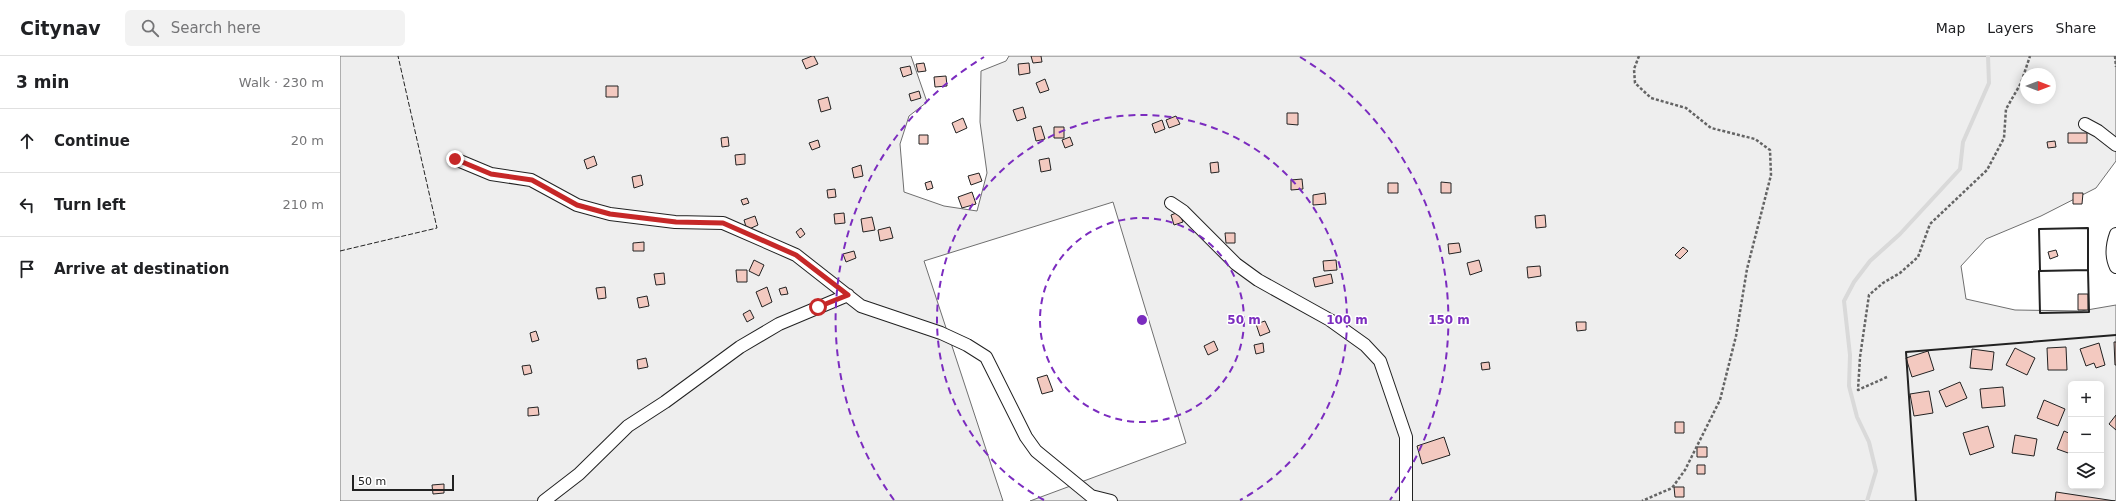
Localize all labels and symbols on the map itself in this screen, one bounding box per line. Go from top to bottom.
north arrow [2020,68,2056,104]
route end [446,150,464,168]
route start [809,298,827,316]
centre of rings [1135,313,1149,327]
text: 50 m [1227,313,1261,327]
text: 100 m [1326,313,1368,327]
text: 150 m [1428,313,1470,327]
scale bar [352,473,454,492]

